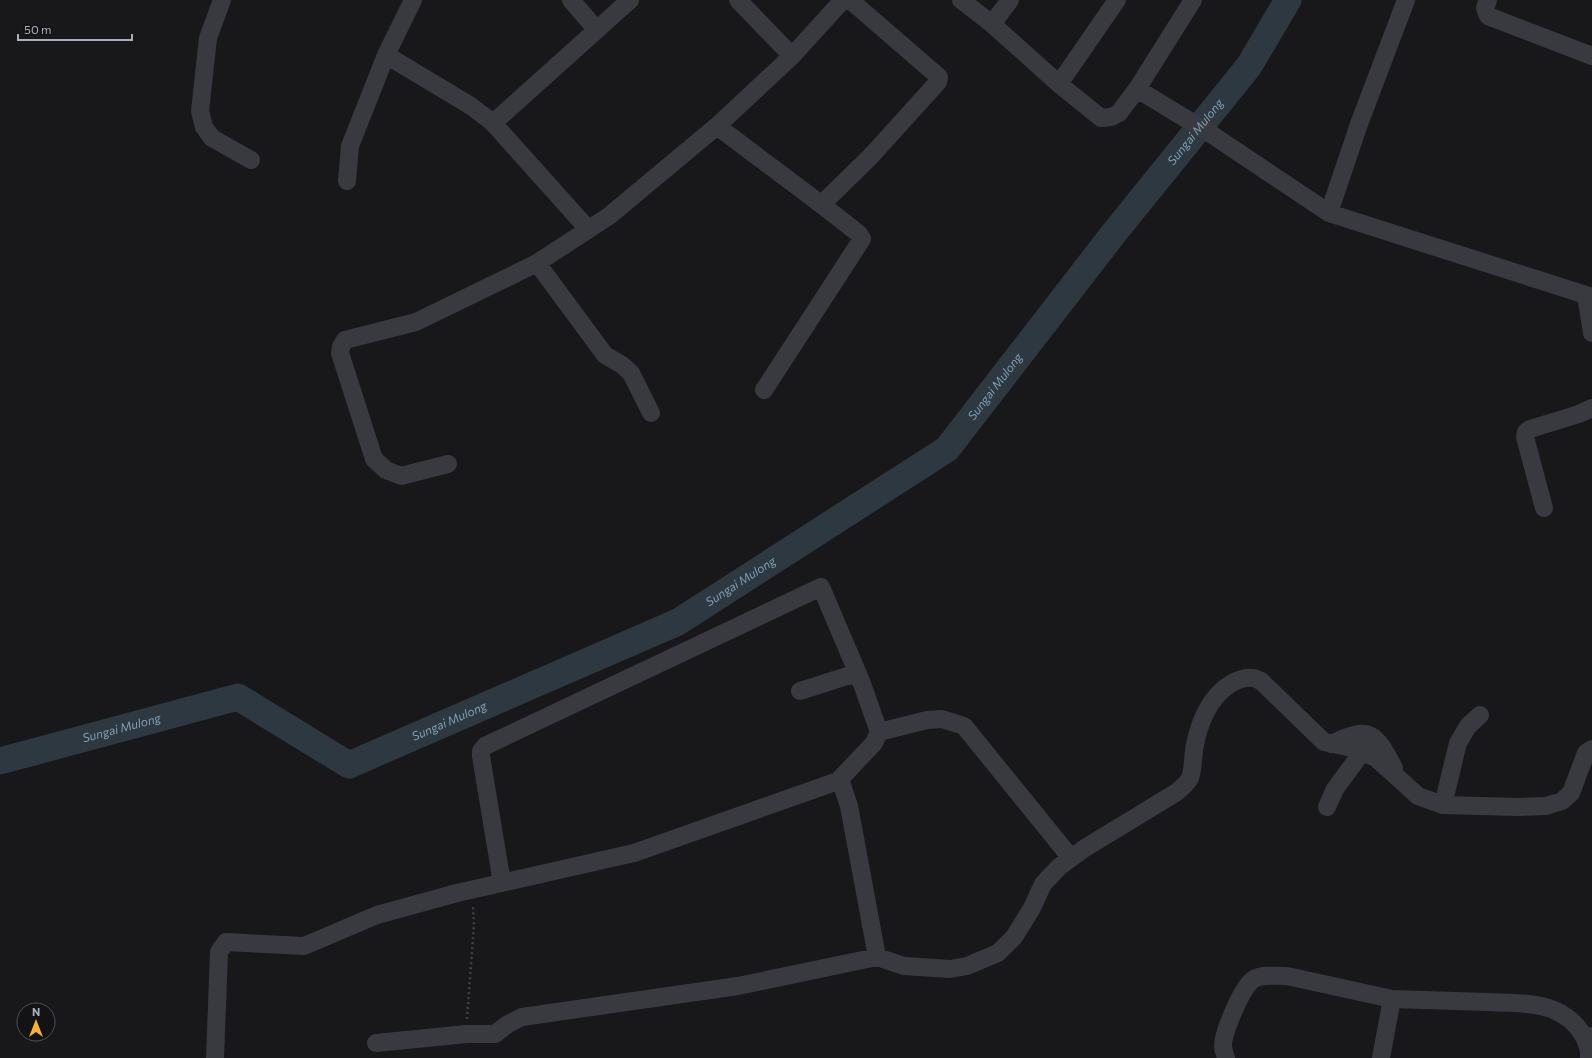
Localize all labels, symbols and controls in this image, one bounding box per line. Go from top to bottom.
scale bar [18,16,132,42]
text: 50 m [24,22,52,36]
water label: Sungai Mulong [1164,95,1226,167]
water label: Sungai Mulong [964,350,1025,422]
water label: Sungai Mulong [703,553,778,608]
water label: Sungai Mulong [409,698,489,743]
water label: Sungai Mulong [81,710,163,745]
north arrow [16,1002,56,1042]
text: N [32,1005,40,1018]

